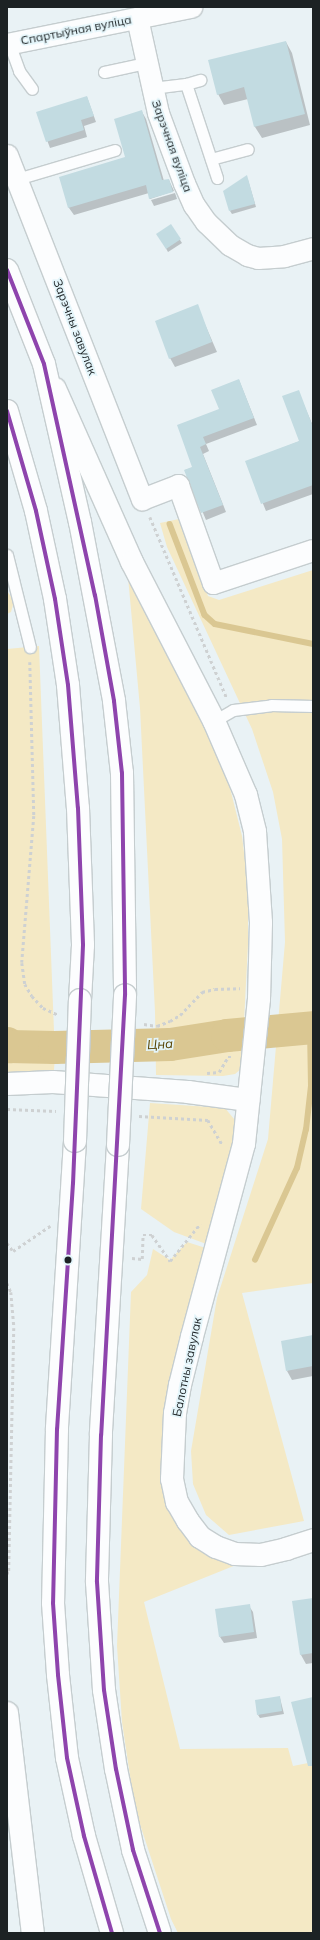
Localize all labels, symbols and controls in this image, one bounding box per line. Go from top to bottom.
street label: Спартыўная вуліца [19,12,133,48]
street label: Зарэчная вуліца [149,98,195,194]
street label: Зарэчны завулак [50,277,100,377]
water label: Цна [147,1036,173,1052]
unlabelled marker [63,1255,73,1265]
street label: Балотны завулак [169,1316,205,1418]

